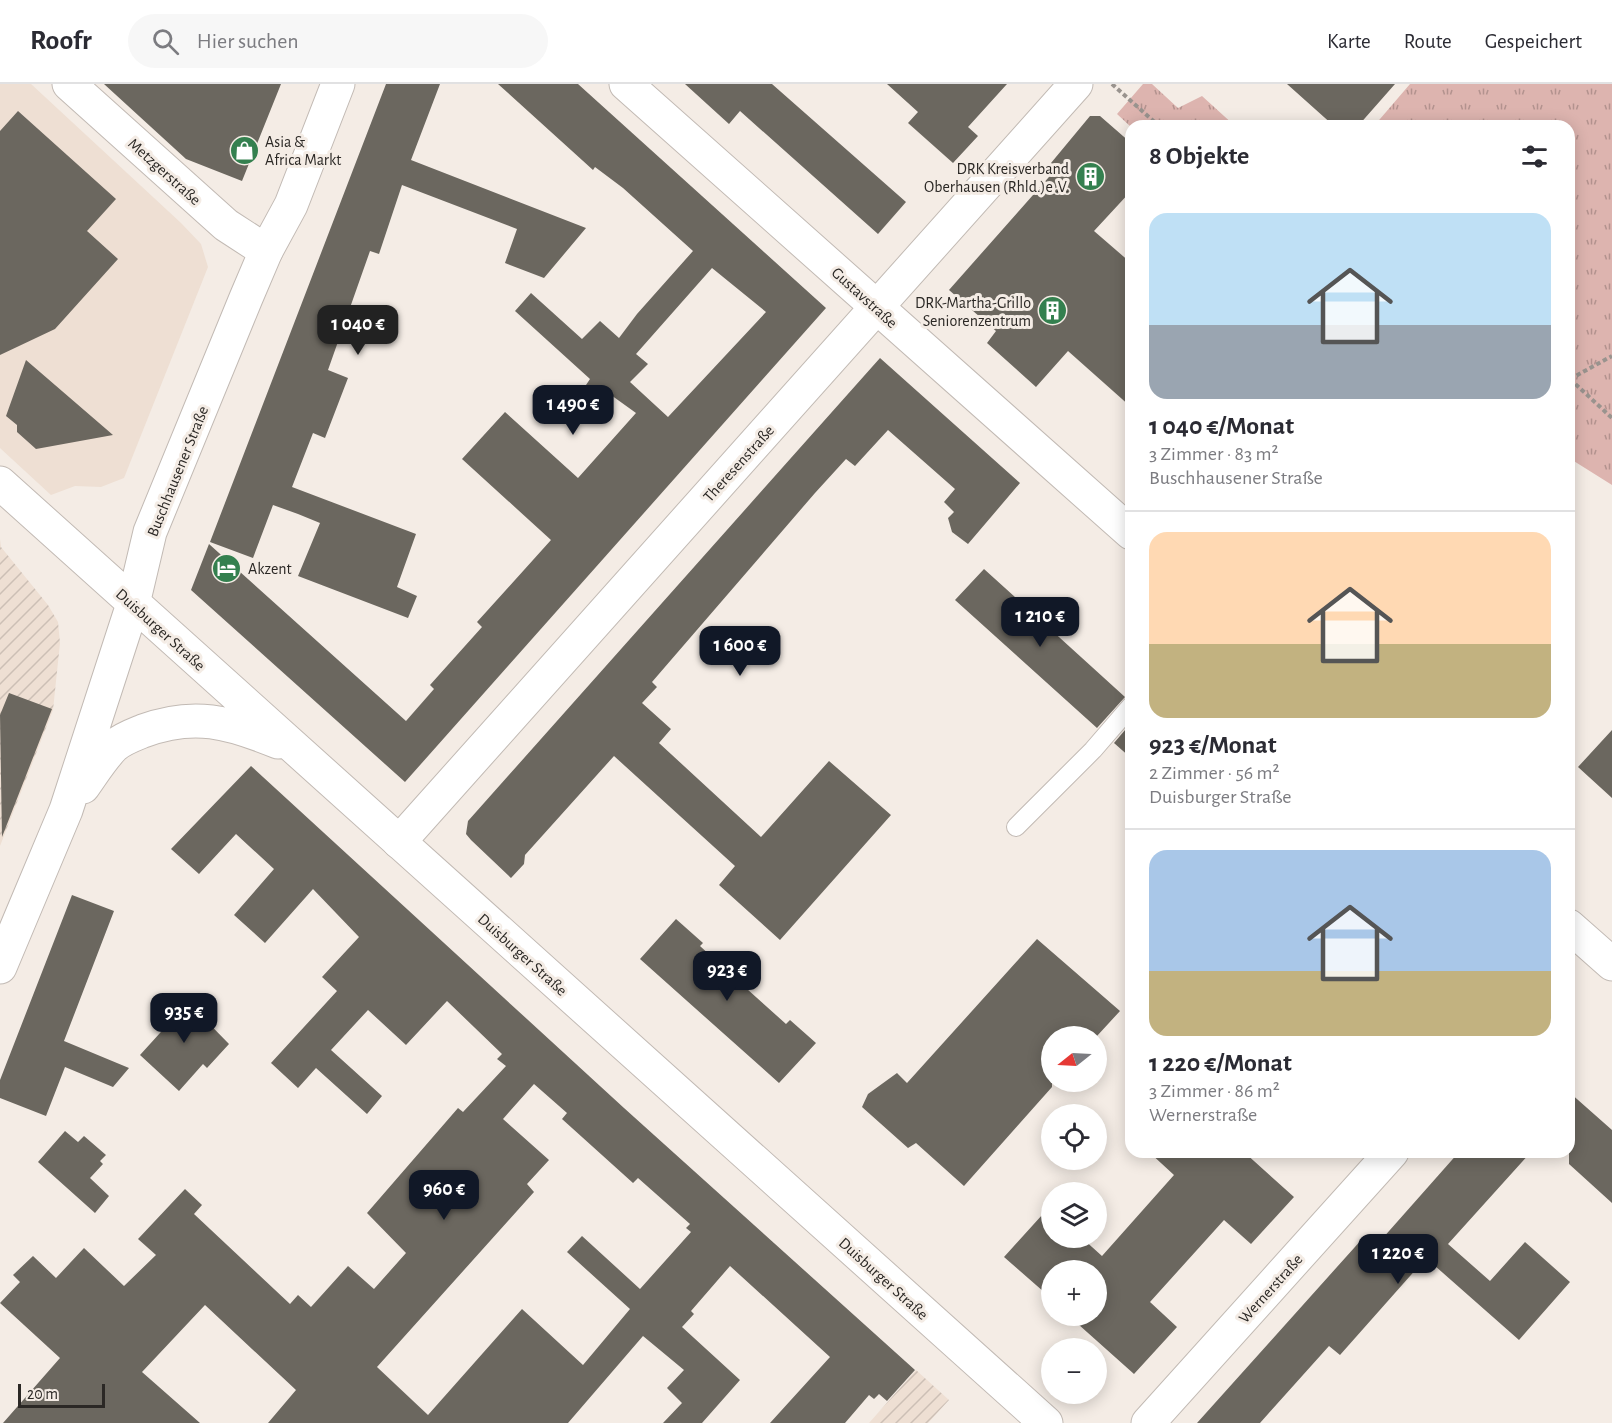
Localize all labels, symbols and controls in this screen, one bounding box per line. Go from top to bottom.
search box [128,14,548,68]
icon: search [149,25,182,58]
text: Roofr [30,27,92,55]
text: Hier suchen [197,30,299,52]
text: Karte [1327,31,1371,52]
text: Route [1404,31,1452,52]
text: Gespeichert [1485,31,1582,52]
shop icon: Asia & Africa Markt [228,134,260,166]
place label: Asia & Africa Markt [265,134,341,168]
street label: Metzgerstraße [125,135,204,208]
icon: filters [1518,140,1551,173]
text: 8 Objekte [1149,143,1249,169]
place label: DRK Kreisverband Oberhausen (Rhld.)e .V. [924,161,1069,195]
building icon: DRK Kreisverband Oberhausen (Rhld.)e .V. [1074,161,1106,193]
icon: home [1296,252,1404,360]
street label: Gustavstraße [828,264,900,331]
place label: DRK-Martha-Grillo Seniorenzentrum [915,295,1031,329]
building icon: DRK-Martha-Grillo Seniorenzentrum [1036,295,1068,327]
pin: 1 040 € [303,305,413,356]
text: 1 040 € [331,314,385,334]
pin: 1 490 € [518,385,628,436]
text: 1 490 € [547,394,599,414]
street label: Buschhausener Straße [144,404,211,539]
text: 1 040 €/Monat [1149,413,1294,439]
street label: Theresenstraße [700,422,777,505]
text: 3 Zimmer · 83 m² [1149,444,1279,464]
text: Buschhausener Straße [1149,468,1323,488]
hotel icon: Akzent [211,552,243,584]
place label: Akzent [248,561,292,577]
icon: home [1296,571,1404,679]
street label: Duisburger Straße [113,586,208,674]
pin: 1 210 € [985,597,1095,648]
text: 1 210 € [1015,606,1065,626]
pin: 1 600 € [685,626,795,677]
text: 1 600 € [713,635,767,655]
text: 923 €/Monat [1149,732,1277,758]
text: 2 Zimmer · 56 m² [1149,763,1280,783]
text: Duisburger Straße [1149,787,1291,807]
icon: home [1296,889,1404,997]
street label: Duisburger Straße [475,911,570,999]
pin: 923 € [685,951,769,1002]
text: 923 € [707,960,747,980]
pin: 935 € [142,993,226,1044]
text: 935 € [164,1002,204,1022]
north arrow [1041,1026,1107,1092]
map controls [1041,1026,1107,1404]
text: 1 220 €/Monat [1149,1050,1292,1076]
text: 3 Zimmer · 86 m² [1149,1081,1280,1101]
button: locate [1041,1104,1107,1170]
text: Wernerstraße [1149,1105,1257,1125]
pin: 960 € [402,1170,486,1221]
text: 960 € [423,1179,465,1199]
button: layers [1041,1182,1107,1248]
pin: 1 220 € [1343,1234,1453,1285]
street label: Duisburger Straße [836,1235,931,1323]
text: 1 220 € [1372,1243,1424,1263]
street label: Wernerstraße [1236,1251,1306,1326]
button: + [1041,1260,1107,1326]
button: − [1041,1338,1107,1404]
scale bar [18,1381,105,1408]
text: 20 m [27,1386,58,1402]

